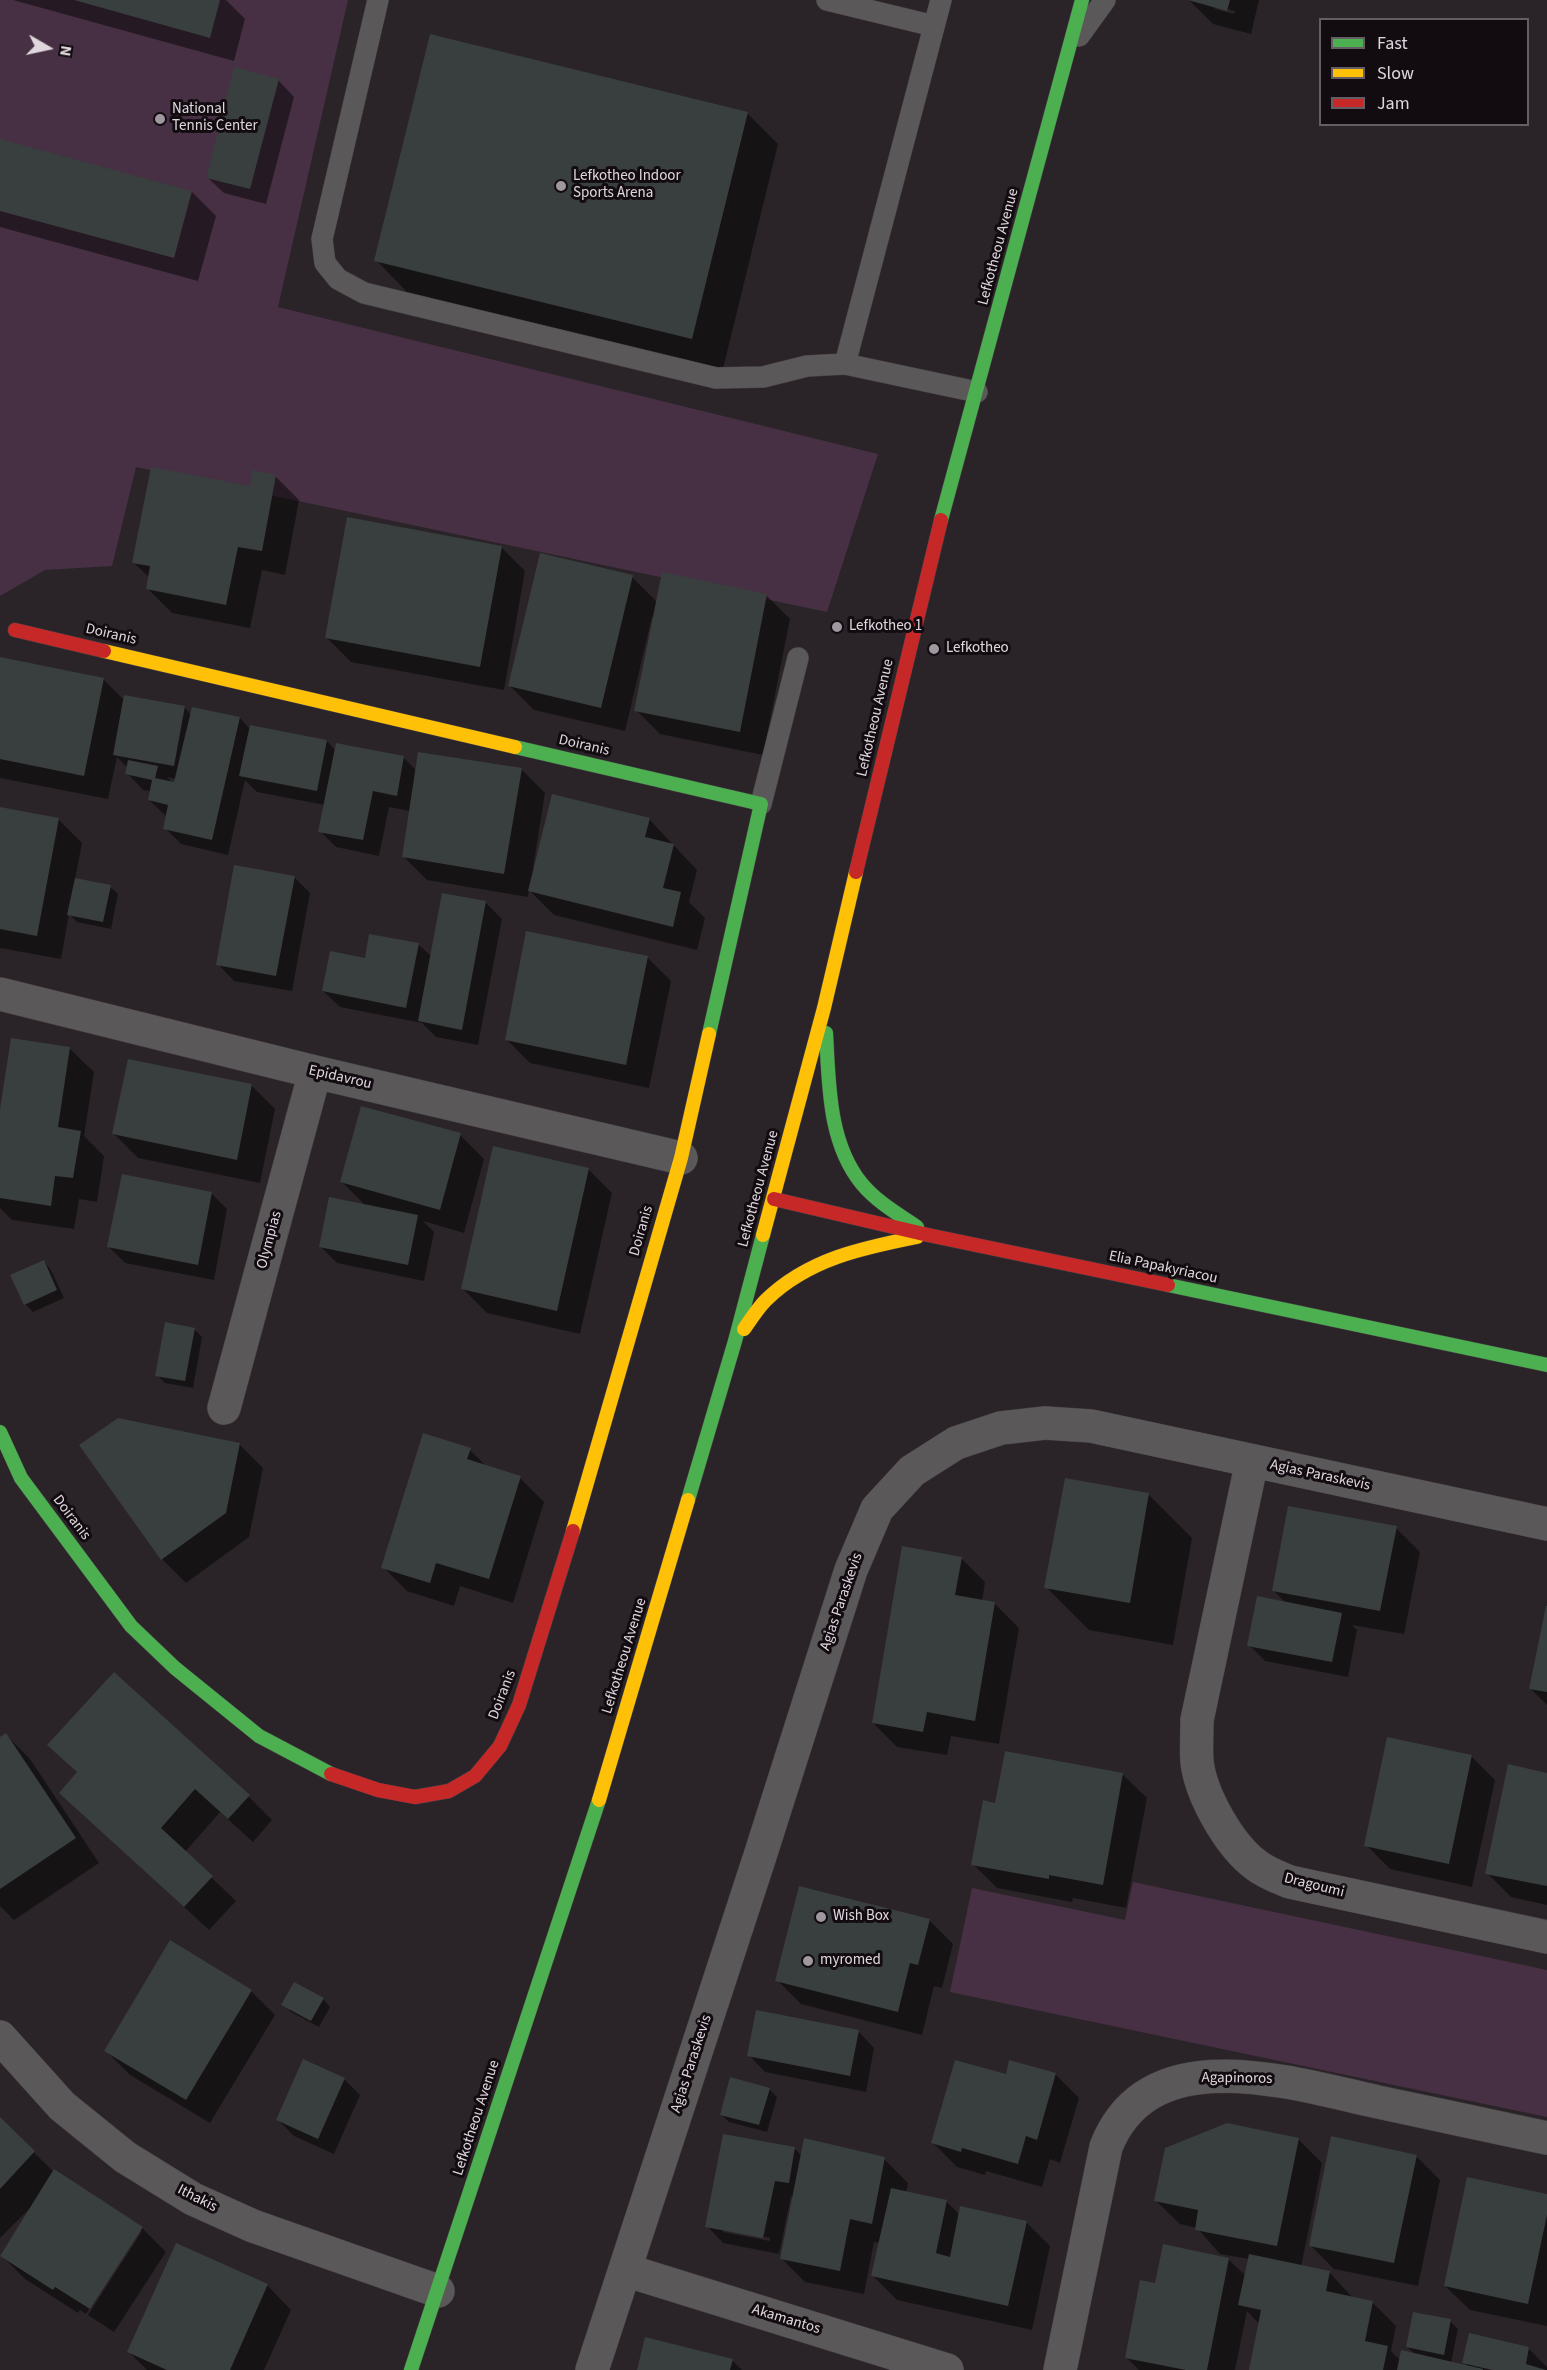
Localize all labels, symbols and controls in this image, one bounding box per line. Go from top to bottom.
north arrow [18,18,78,78]
legend [1319,18,1529,126]
text: Fast [1377,31,1408,56]
text: N [54,44,77,58]
text: Slow [1377,61,1414,86]
text: Jam [1377,91,1410,116]
place label: National Tennis Center [172,101,258,136]
marker: National Tennis Center [153,112,167,126]
place label: Lefkotheo Indoor Sports Arena [573,168,681,203]
marker: Lefkotheo Indoor Sports Arena [554,179,568,193]
street label: Lefkotheou Avenue [975,187,1023,307]
place label: Lefkotheo 1 [849,618,922,636]
street label: Doiranis [84,620,138,650]
marker: Lefkotheo 1 [830,620,844,634]
place label: Lefkotheo [946,640,1009,658]
marker: Lefkotheo [927,642,941,656]
street label: Lefkotheou Avenue [854,657,898,779]
street label: Doiranis [557,731,611,761]
street label: Epidavrou [307,1062,373,1094]
street label: Lefkotheou Avenue [735,1129,783,1249]
street label: Doiranis [626,1204,658,1258]
street label: Olympias [254,1209,286,1271]
street label: Elia Papakyriacou [1107,1248,1219,1288]
street label: Agias Paraskevis [1268,1457,1372,1495]
street label: Doiranis [48,1492,94,1544]
street label: Agias Paraskevis [817,1551,867,1653]
street label: Lefkotheou Avenue [599,1596,651,1716]
street label: Doiranis [485,1668,521,1722]
street label: Dragoumi [1282,1870,1346,1902]
place label: Wish Box [833,1908,889,1926]
marker: Wish Box [814,1910,828,1924]
place label: myromed [820,1952,881,1970]
marker: myromed [801,1954,815,1968]
street label: Agias Paraskevis [668,2013,716,2115]
street label: Lefkotheou Avenue [450,2058,504,2178]
street label: Agapinoros [1201,2069,1273,2089]
street label: Ithakis [174,2181,220,2217]
street label: Akamantos [750,2301,822,2339]

